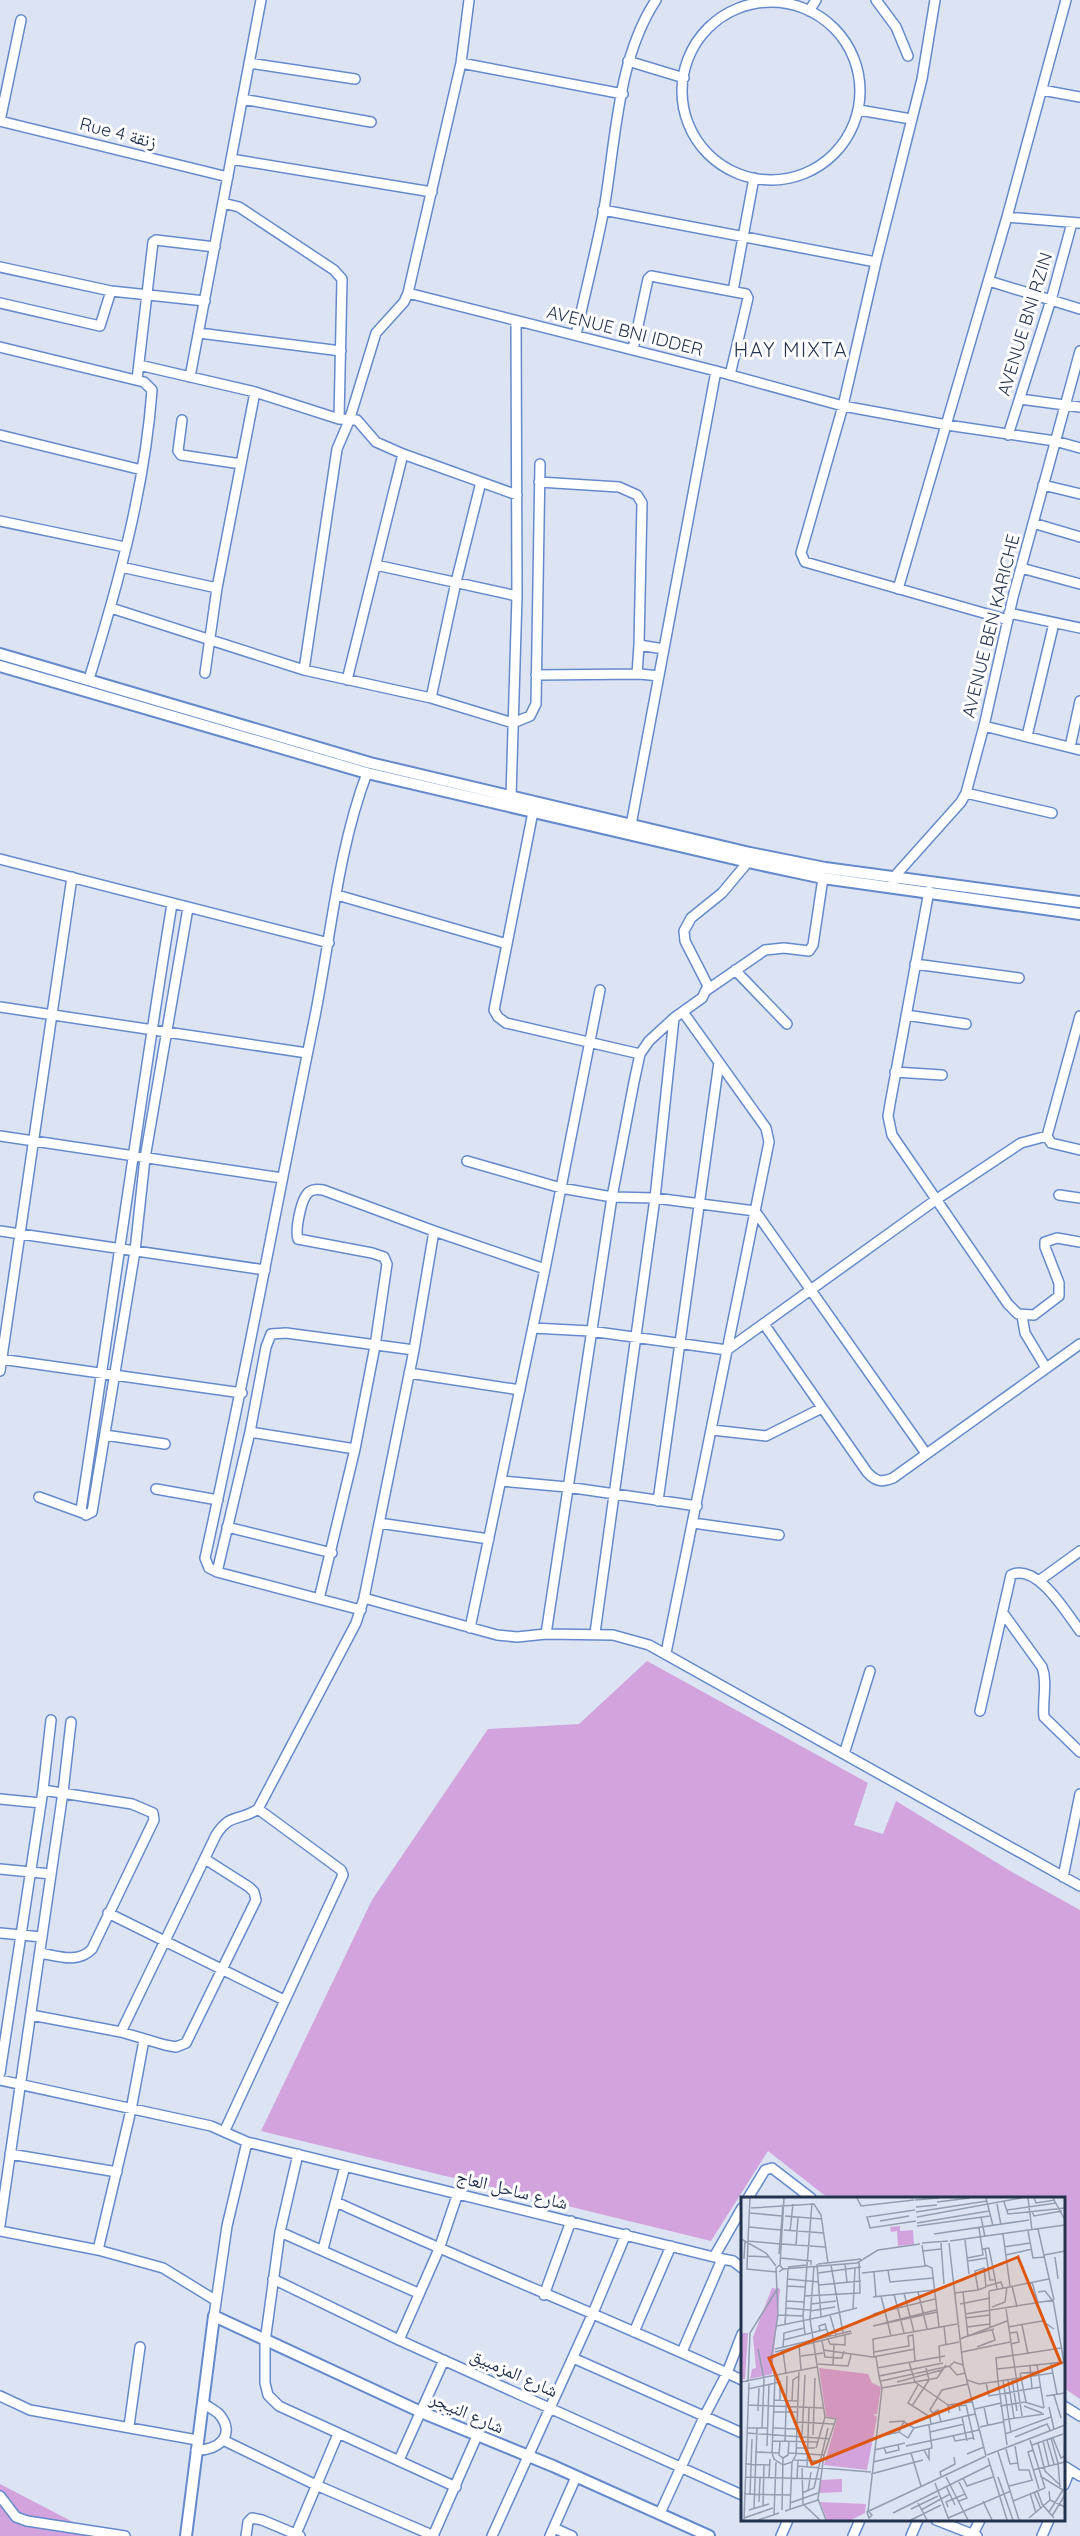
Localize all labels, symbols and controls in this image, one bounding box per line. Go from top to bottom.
street label: Rue 4 زنقة [77,112,159,153]
street label: AVENUE BNI RZIN [992,249,1057,398]
street label: AVENUE BNI IDDER [545,300,706,361]
district label: HAY MIXTA [734,337,848,362]
street label: AVENUE BEN KARICHE [957,532,1024,720]
street label: شارع ساحل العاج [454,2165,570,2215]
inset map [741,2197,1065,2521]
street label: شارع المزمبيق [467,2343,562,2402]
street label: شارع النيجر [426,2386,508,2438]

